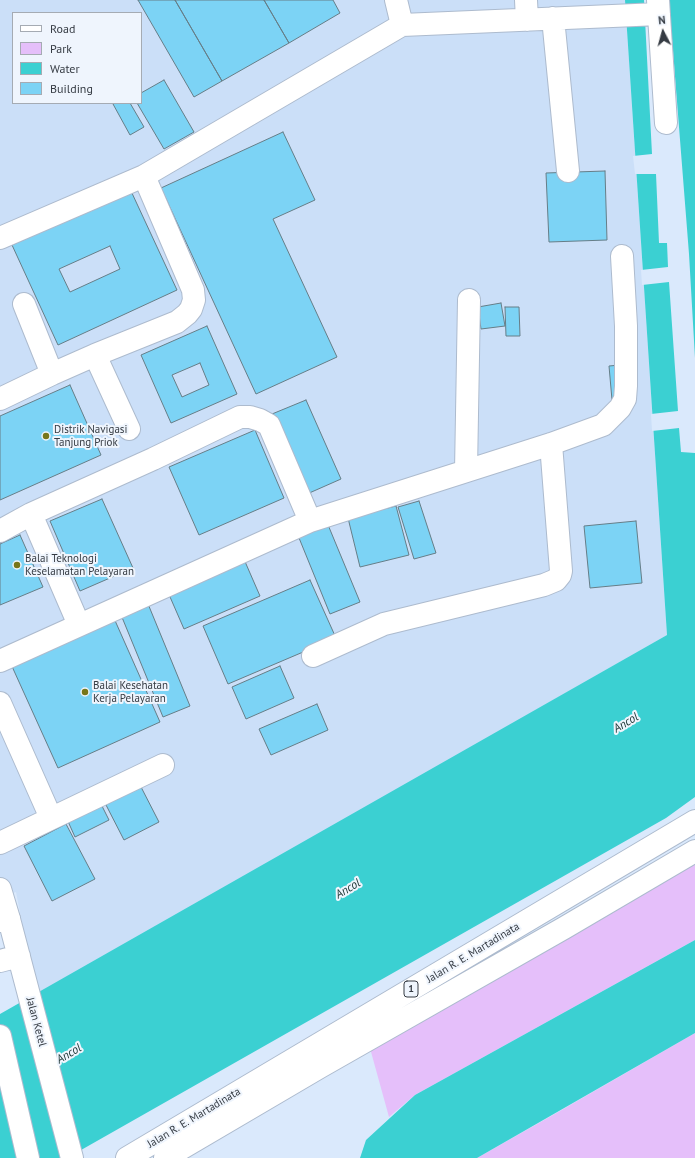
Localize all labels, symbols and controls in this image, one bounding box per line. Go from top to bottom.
legend [12,12,142,104]
north arrow [643,12,683,52]
text: N [657,13,666,27]
text: Road [50,21,75,36]
text: Park [50,41,72,56]
text: Water [50,61,80,76]
text: Building [50,81,93,96]
place label: Distrik Navigasi Tanjung Priok [54,423,127,449]
marker: Distrik Navigasi Tanjung Priok [41,431,51,441]
place label: Balai Teknologi Keselamatan Pelayaran [25,552,134,578]
marker: Balai Teknologi Keselamatan Pelayaran [12,560,22,570]
place label: Balai Kesehatan Kerja Pelayaran [93,679,168,705]
marker: Balai Kesehatan Kerja Pelayaran [80,687,90,697]
water label: Ancol [611,710,641,736]
water label: Ancol [333,876,363,902]
street label: Jalan R. E. Martadinata [424,920,522,986]
road number: 1 [404,981,418,997]
street label: Jalan Ketel [23,996,49,1048]
water label: Ancol [54,1041,84,1067]
street label: Jalan R. E. Martadinata [145,1085,243,1151]

